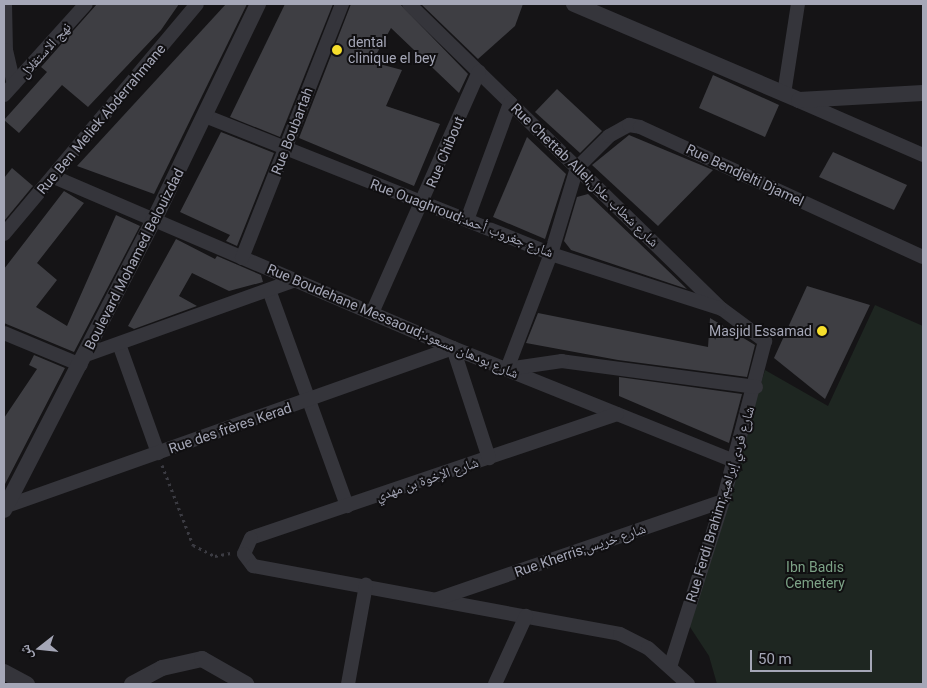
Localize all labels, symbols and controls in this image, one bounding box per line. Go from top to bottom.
street label: نهج الاستقلال [16,19,74,81]
place label: dental clinique el bey [348,34,436,66]
street label: Rue Ben Meliek Abderrahmane [33,40,169,198]
marker: dental clinique el bey [330,43,344,57]
street label: Rue Boubartah [268,85,316,177]
street label: Rue Chettab Allel;شارع شطاب علال [508,100,662,250]
street label: Rue Chibout [422,114,468,190]
street label: Rue Bendjelti Djamel [683,140,807,210]
street label: Boulevard Mohamed Belouizdad [81,166,187,352]
street label: Rue Ouaghroud;شارع جغروب أحمد [368,175,556,261]
street label: Rue Boudehane Messaoud;شارع بودهان مسعود [265,260,521,382]
place label: Masjid Essamad [709,323,812,339]
marker: Masjid Essamad [816,325,828,337]
street label: Rue des frères Kerad [166,399,294,457]
street label: Rue Ferdi Brahim;شارع فردي إبراهيم [682,404,758,604]
street label: شارع الإخوة بن مهدي [373,454,481,504]
street label: Rue Kherris;شارع خريس [512,520,648,580]
park label: Ibn Badis Cemetery [785,559,845,592]
north arrow [15,623,65,673]
scale bar [752,640,874,672]
text: ش [16,643,35,661]
text: 50 m [758,650,792,668]

